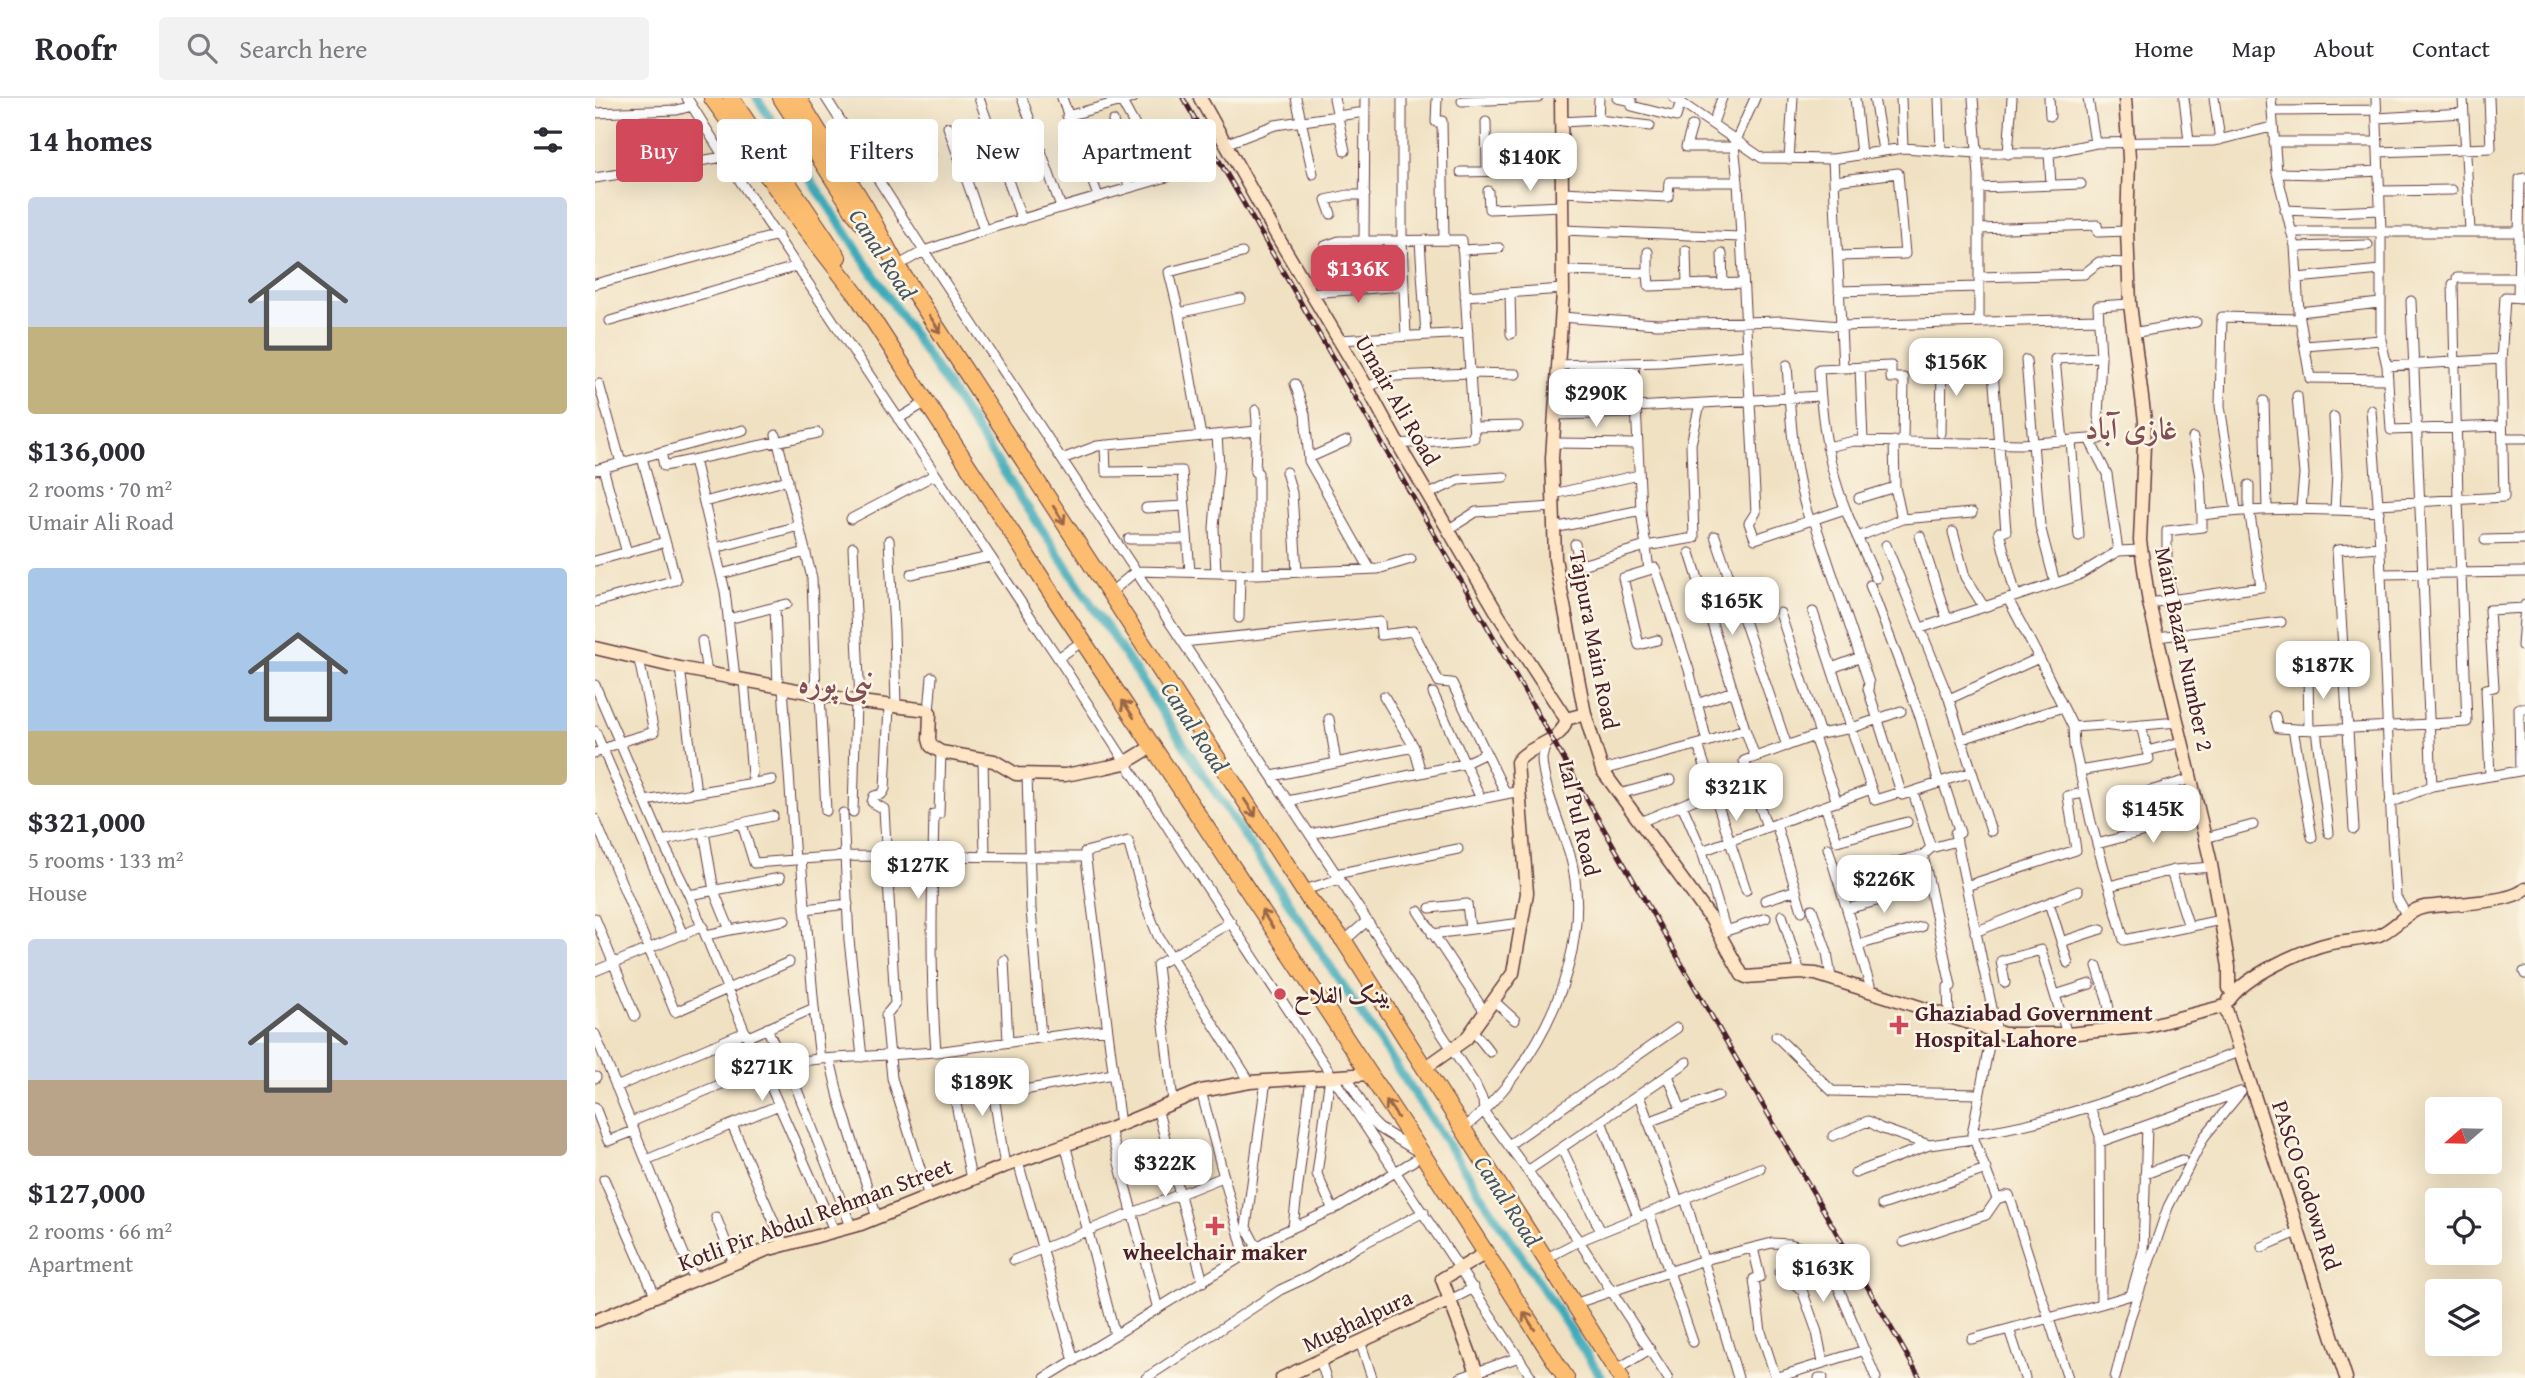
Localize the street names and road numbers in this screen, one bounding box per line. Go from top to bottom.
street label: Umair Ali Road [1347,329,1449,472]
street label: Main Bazar Number 2 [2147,544,2223,754]
street label: Tajpura Main Road [1561,548,1629,733]
street label: Lal Pul Road [1551,757,1610,880]
street label: PASCO Godown Rd [2264,1096,2350,1275]
street label: Kotli Pir Abdul Rehman Street [673,1149,957,1279]
street label: Mughalpura [1297,1280,1418,1360]

